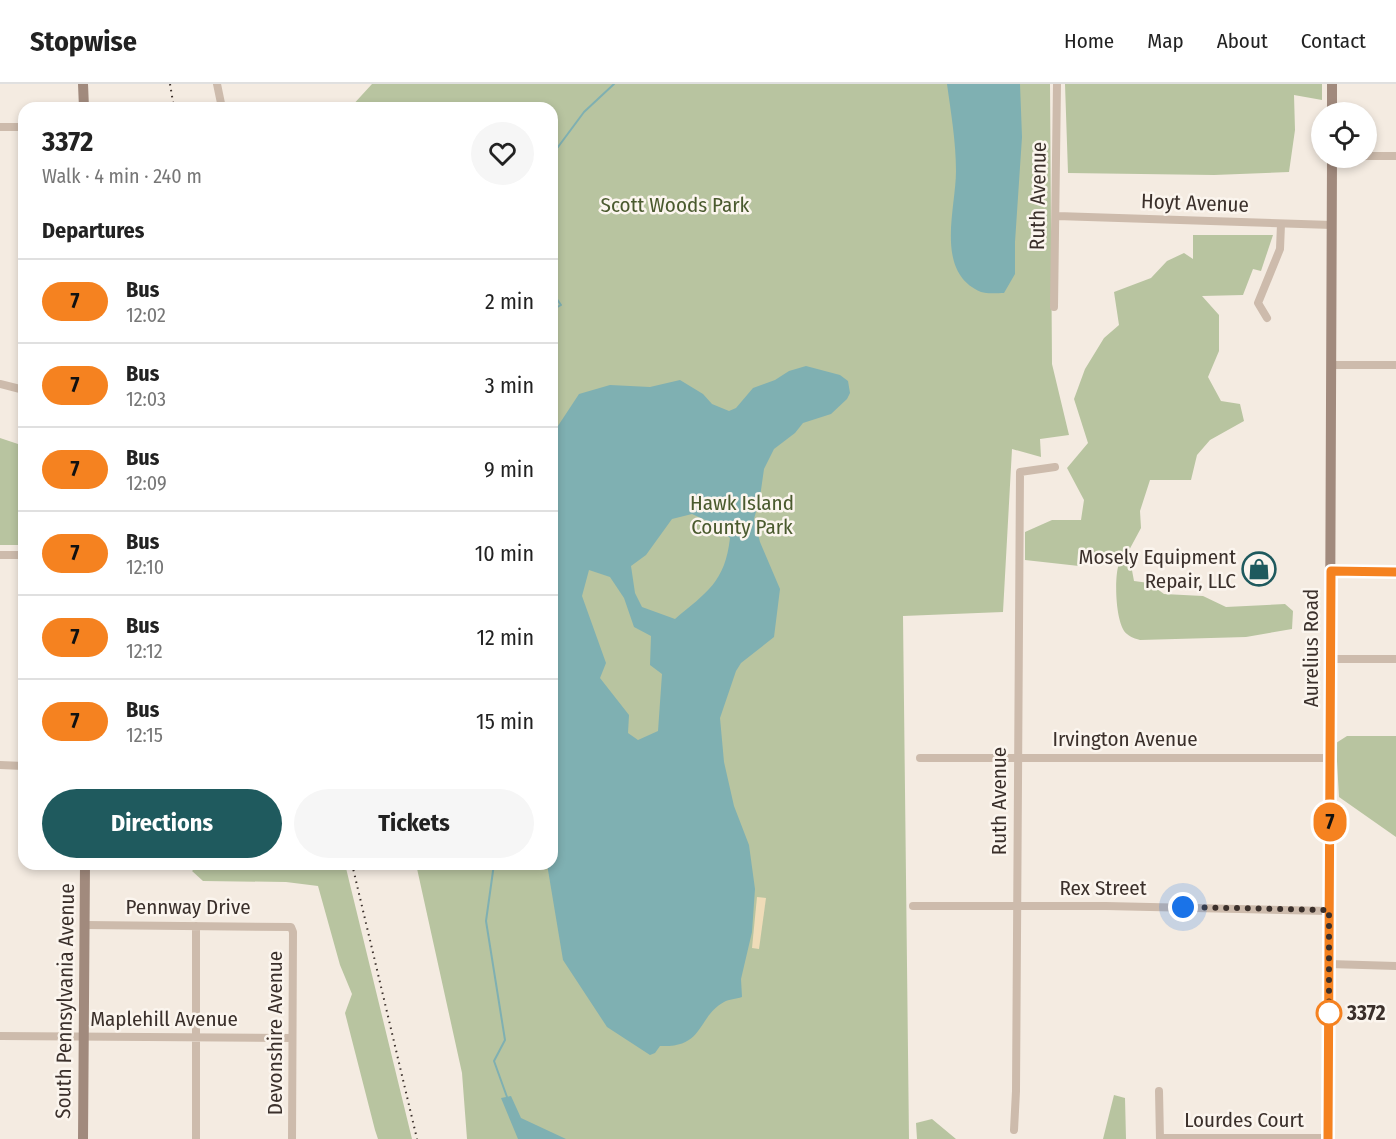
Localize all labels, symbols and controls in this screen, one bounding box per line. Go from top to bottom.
text: Stopwise [30,25,137,58]
text: Home [1064,28,1114,54]
text: Map [1147,28,1184,54]
text: About [1217,28,1268,54]
text: Contact [1301,28,1366,54]
map controls [1311,102,1377,168]
button: locate [1311,102,1377,168]
button: heart [471,122,534,185]
text: 3372 [42,125,93,158]
street label: Ruth Avenue [1024,142,1052,250]
text: Walk · 4 min · 240 m [42,164,202,188]
street label: Hoyt Avenue [1141,188,1249,218]
park label: Scott Woods Park [601,192,750,218]
text: Departures [42,217,144,244]
text: Bus [126,276,159,303]
text: 7 [71,288,79,314]
text: 2 min [485,288,534,315]
text: 12:02 [126,303,166,327]
text: Bus [126,360,159,387]
text: 7 [71,372,79,398]
text: 3 min [485,372,534,399]
text: 12:03 [126,387,166,411]
text: Bus [126,444,159,471]
text: 7 [71,456,79,482]
text: 9 min [484,456,534,483]
text: 12:09 [126,471,167,495]
park label: Hawk Island County Park [690,490,794,540]
text: Bus [126,528,159,555]
text: 7 [71,540,79,566]
text: 10 min [475,540,534,567]
place label: Mosely Equipment Repair, LLC [1078,544,1236,594]
shop icon: Mosely Equipment Repair, LLC [1241,551,1277,587]
text: 12:10 [126,555,164,579]
street label: Aurelius Road [1298,589,1324,707]
text: Bus [126,612,159,639]
text: 7 [71,624,79,650]
text: 12 min [476,624,534,651]
text: 12:12 [126,639,163,663]
text: Bus [126,696,159,723]
text: 7 [71,708,79,734]
text: 15 min [476,708,534,735]
text: 12:15 [126,723,163,747]
street label: Irvington Avenue [1052,726,1198,752]
street label: Ruth Avenue [986,747,1012,855]
button: Directions [42,789,282,858]
button: Tickets [294,789,534,858]
line badge: 7 [1310,802,1350,842]
text: 7 [1326,809,1334,835]
street label: Rex Street [1059,875,1147,901]
street label: South Pennsylvania Avenue [50,883,80,1119]
your location [1168,892,1198,922]
street label: Pennway Drive [125,894,251,920]
street label: Devonshire Avenue [262,951,288,1115]
marker: 3372 [1316,1000,1342,1026]
place label: 3372 [1346,1000,1386,1026]
street label: Maplehill Avenue [90,1006,238,1032]
street label: Lourdes Court [1184,1107,1304,1133]

